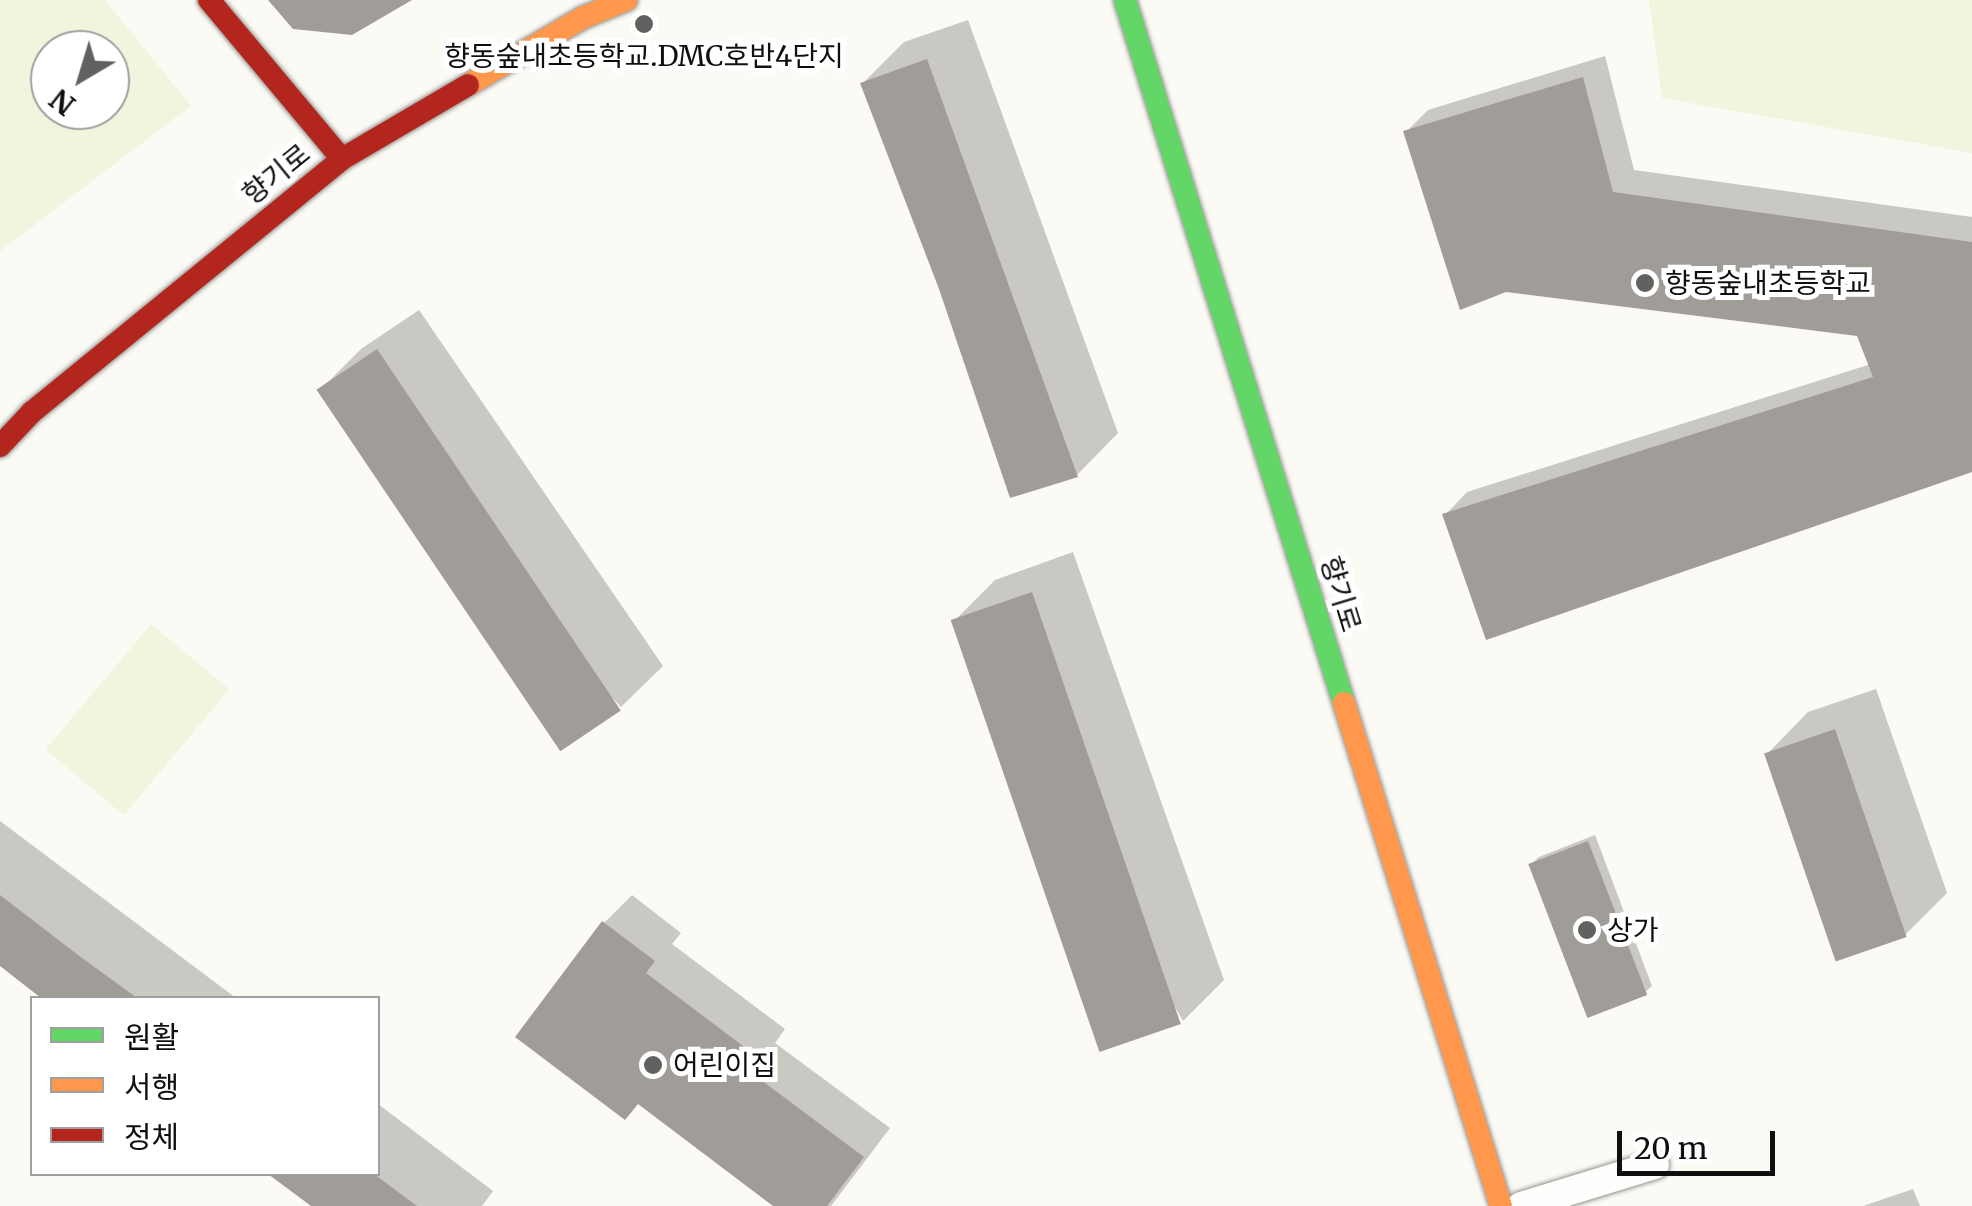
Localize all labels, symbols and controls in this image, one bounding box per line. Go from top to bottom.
marker: 향동숲내초등학교.DMC호반4단지 [633,13,655,35]
north arrow [30,30,130,130]
place label: 향동숲내초등학교.DMC호반4단지 [444,39,844,73]
text: N [43,81,83,123]
street label: 향기로 [235,137,317,211]
place label: 향동숲내초등학교 [1665,266,1871,300]
marker: 향동숲내초등학교 [1634,272,1656,294]
street label: 향기로 [1314,552,1368,636]
place label: 상가 [1607,913,1659,947]
marker: 상가 [1576,919,1598,941]
legend [30,996,380,1176]
text: 원활 [124,1018,179,1056]
place label: 어린이집 [673,1048,776,1082]
marker: 어린이집 [642,1054,664,1076]
text: 서행 [124,1068,179,1106]
scale bar [1622,1111,1780,1173]
text: 정체 [124,1118,179,1156]
text: 20 m [1634,1129,1707,1167]

